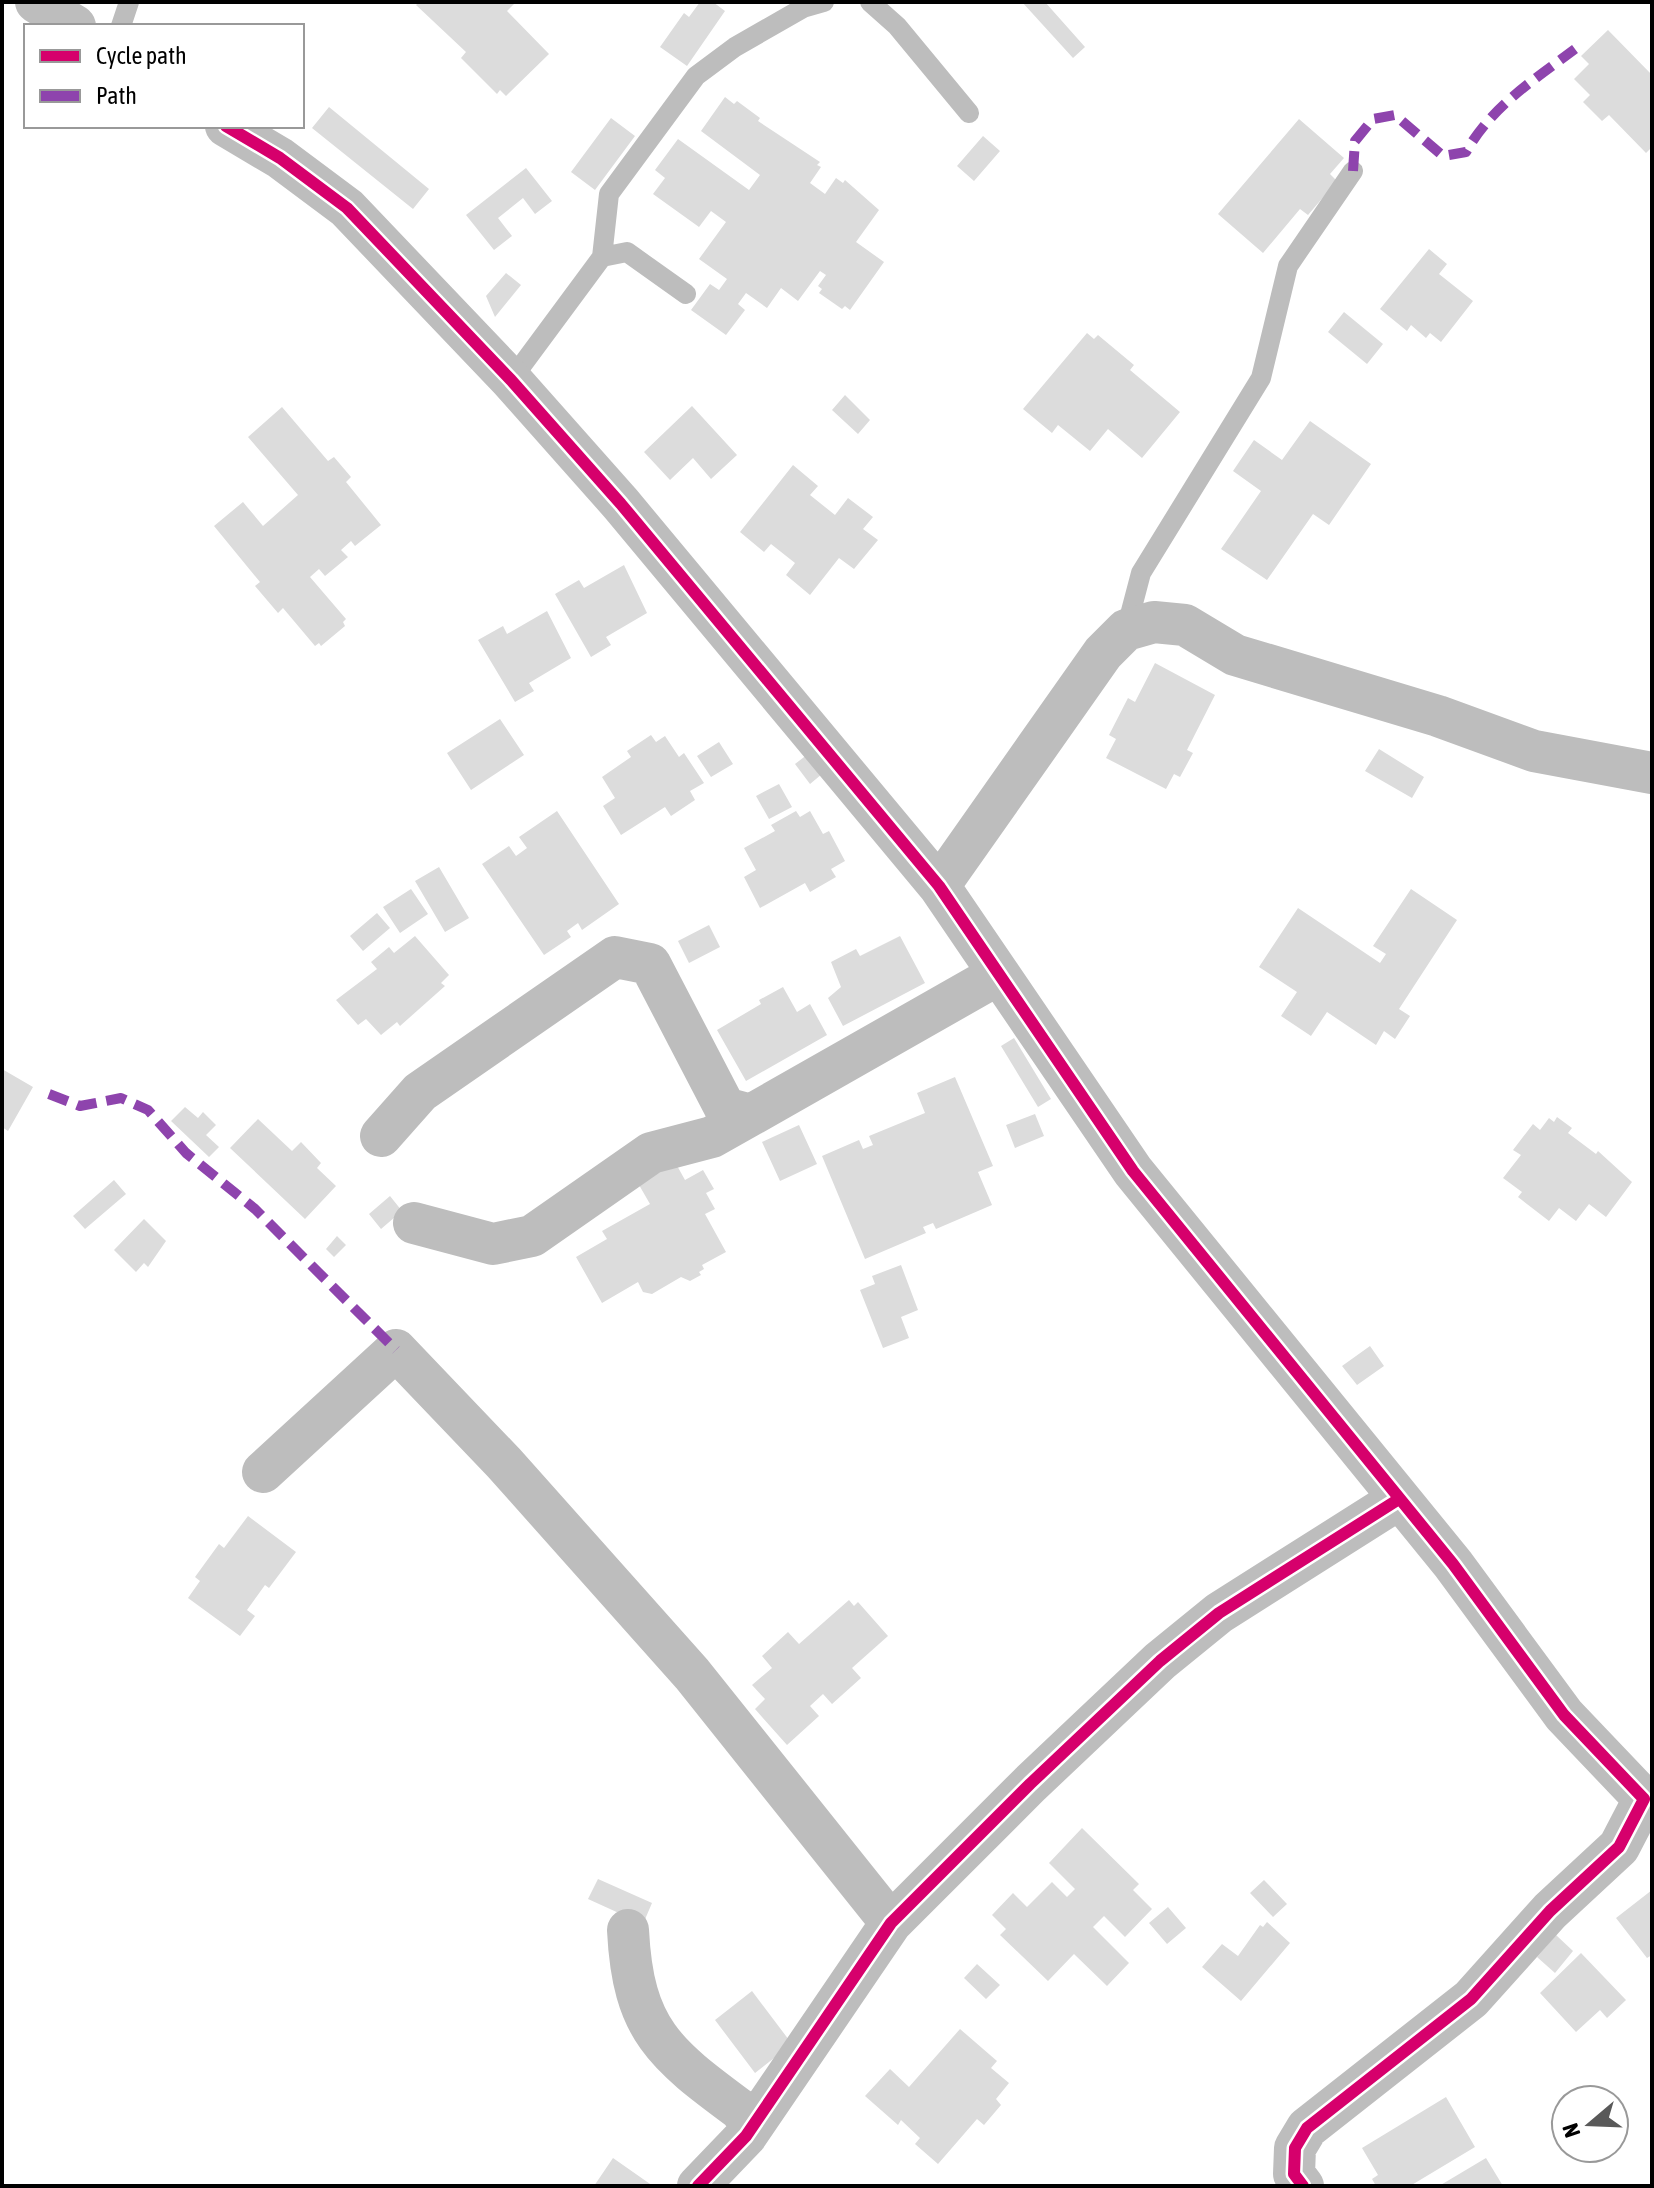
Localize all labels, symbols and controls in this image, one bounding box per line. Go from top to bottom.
legend [24,24,304,128]
text: Cycle path [96,42,187,69]
text: Path [96,82,137,109]
north arrow [1550,2084,1630,2164]
text: N [1557,2120,1585,2141]

